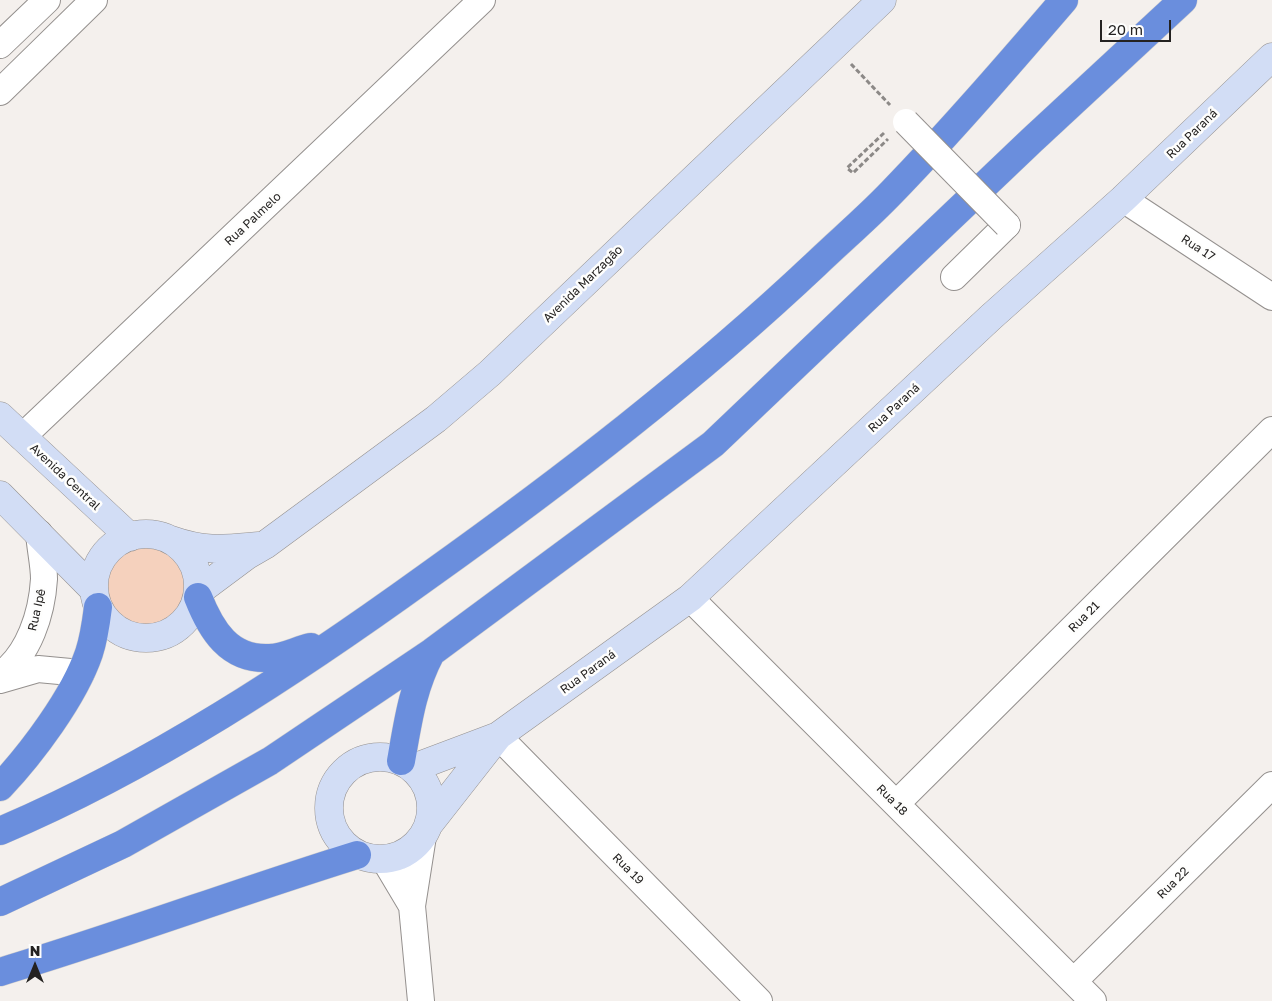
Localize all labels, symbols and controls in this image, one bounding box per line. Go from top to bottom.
scale bar [1102,10,1173,42]
text: 20 m [1108,20,1143,38]
street label: Rua Paraná [1164,106,1220,162]
street label: Rua Palmelo [222,189,284,249]
street label: Rua 17 [1179,232,1217,264]
street label: Avenida Marzagão [540,242,626,326]
street label: Rua Paraná [865,381,923,435]
street label: Avenida Central [27,441,103,513]
street label: Rua Ipê [25,587,49,633]
street label: Rua 21 [1066,599,1102,635]
street label: Rua Paraná [557,647,619,697]
street label: Rua 18 [873,781,911,819]
street label: Rua 19 [609,850,647,888]
street label: Rua 22 [1154,864,1192,902]
north arrow [10,941,60,991]
text: N [30,942,40,959]

